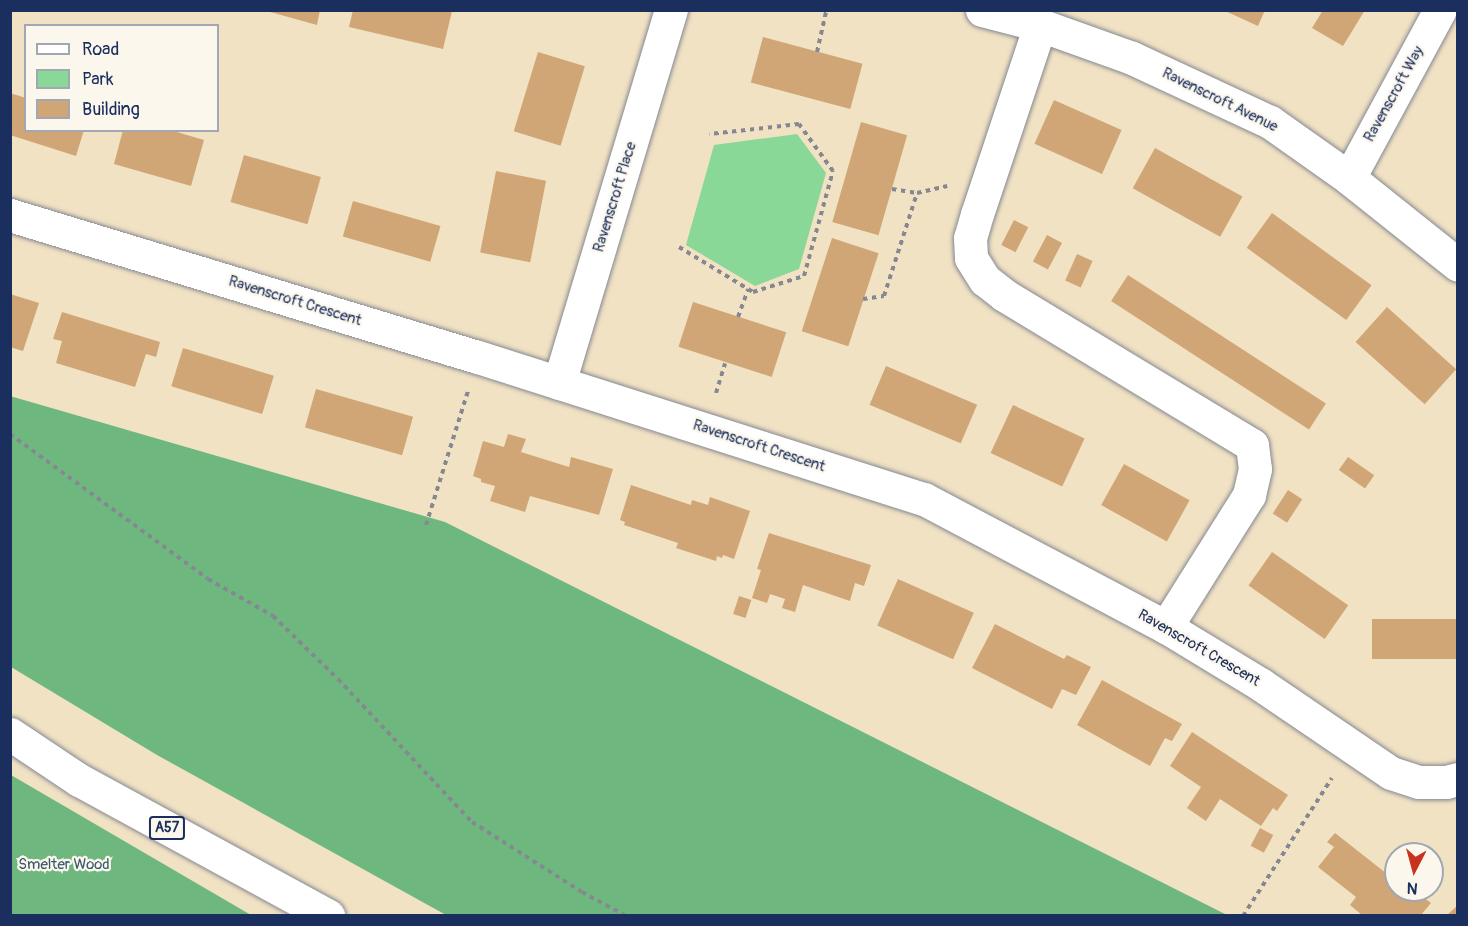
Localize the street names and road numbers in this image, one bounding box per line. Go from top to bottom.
street label: Ravenscroft Way [1360,43,1428,145]
street label: Ravenscroft Avenue [1159,64,1281,136]
street label: Ravenscroft Place [590,140,640,254]
street label: Ravenscroft Crescent [226,272,364,330]
street label: Ravenscroft Crescent [691,416,827,476]
street label: Ravenscroft Crescent [1135,606,1263,690]
road number: A57 [148,817,186,839]

